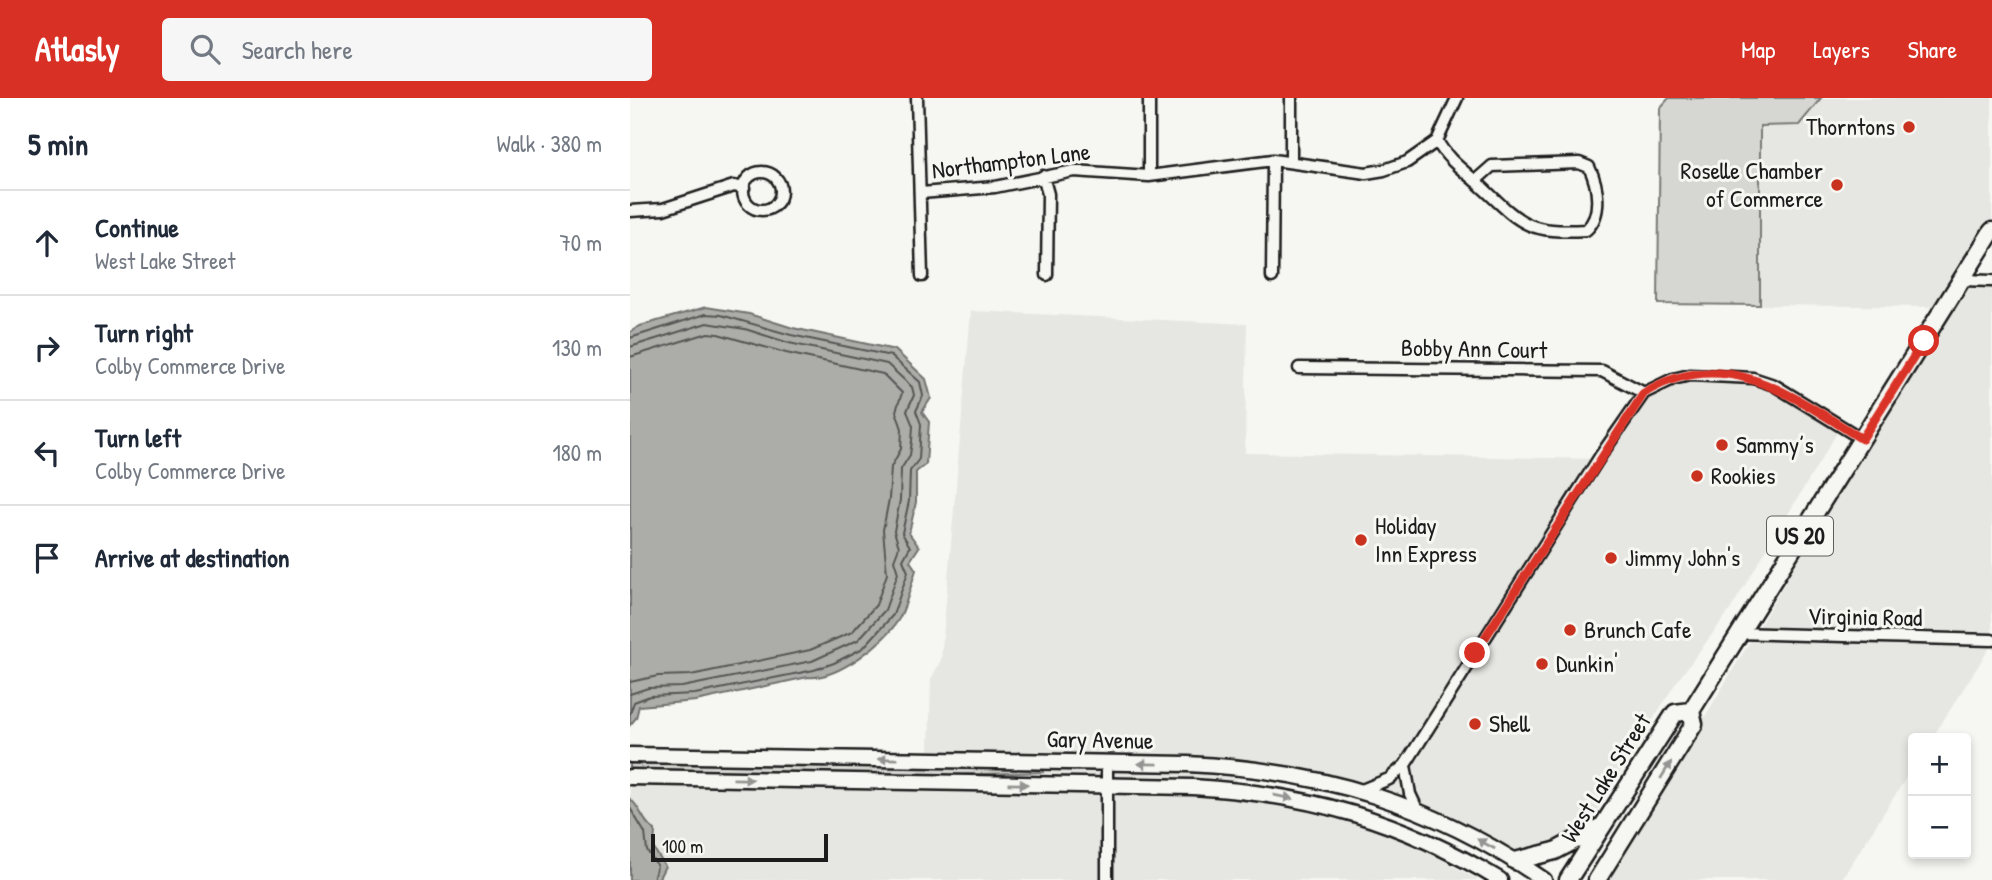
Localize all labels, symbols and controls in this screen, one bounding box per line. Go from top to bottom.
search box [162,18,652,81]
text: Atlasly [35,27,120,71]
icon: search [186,30,224,68]
text: Search here [242,32,353,67]
text: Map [1741,33,1775,65]
text: Layers [1813,33,1870,65]
text: Share [1908,33,1957,65]
place label: Thorntons [1806,110,1895,142]
marker: Thorntons [1901,119,1917,135]
text: 5 min [28,124,88,164]
text: Walk · 380 m [496,128,602,159]
street label: Northampton Lane [930,134,1092,186]
place label: Roselle Chamber of Commerce [1681,154,1823,214]
marker: Roselle Chamber of Commerce [1829,177,1845,193]
text: Continue [95,210,179,245]
icon: ahead [28,224,66,262]
text: 70 m [559,227,602,258]
text: West Lake Street [95,245,235,276]
text: Turn right [95,315,193,350]
route start [1908,325,1939,356]
icon: right [28,329,66,367]
street label: Bobby Ann Court [1401,331,1548,365]
text: 130 m [552,332,602,363]
text: Colby Commerce Drive [95,350,285,381]
text: Turn left [95,420,181,455]
place label: Sammy’s [1736,428,1814,460]
icon: left [28,434,66,472]
text: 180 m [552,437,602,468]
marker: Sammy’s [1714,437,1730,453]
text: Colby Commerce Drive [95,455,285,486]
place label: Rookies [1711,459,1775,491]
marker: Rookies [1689,468,1705,484]
place label: Holiday Inn Express [1375,509,1477,569]
road number: US 20 [1767,516,1833,556]
marker: Holiday Inn Express [1353,532,1369,548]
icon: arrive [28,539,66,577]
text: Arrive at destination [95,540,290,575]
place label: Jimmy John's [1625,541,1740,573]
marker: Jimmy John's [1603,550,1619,566]
street label: Virginia Road [1807,599,1923,633]
place label: Brunch Cafe [1584,613,1692,645]
marker: Brunch Cafe [1562,622,1578,638]
route end [1459,637,1490,668]
place label: Dunkin' [1556,647,1618,679]
marker: Dunkin' [1534,656,1550,672]
street label: West Lake Street [1553,706,1658,848]
place label: Shell [1489,707,1531,739]
marker: Shell [1467,716,1483,732]
street label: Gary Avenue [1046,722,1154,756]
map controls [1908,733,1971,859]
button: + [1908,733,1971,796]
one-way arrow [877,754,899,765]
one-way arrow [1136,758,1158,770]
one-way arrow [1659,760,1672,780]
one-way arrow [732,773,754,785]
one-way arrow [1007,778,1029,790]
one-way arrow [1272,791,1294,802]
button: − [1908,796,1971,859]
scale bar [651,831,828,863]
text: 100 m [662,833,703,859]
one-way arrow [1477,838,1496,850]

